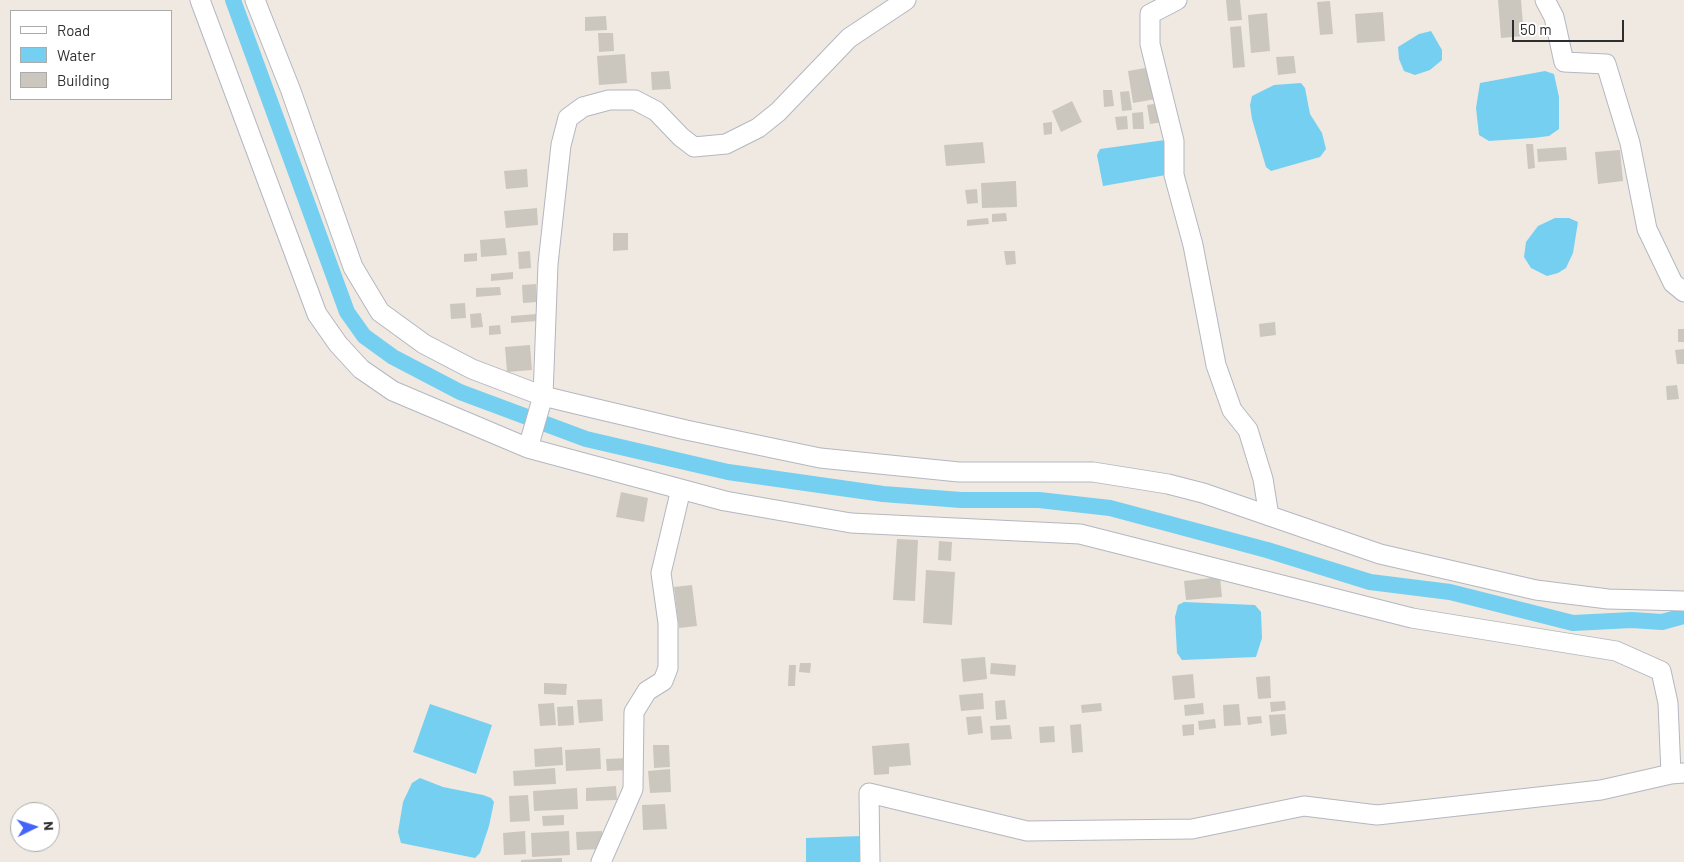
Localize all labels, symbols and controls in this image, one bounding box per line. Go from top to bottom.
legend [10,10,172,100]
scale bar [1514,10,1626,42]
text: 50 m [1520,20,1552,38]
text: Road [57,21,90,39]
text: Water [57,46,96,64]
text: Building [57,71,110,89]
north arrow [10,802,60,852]
text: N [41,821,58,831]

